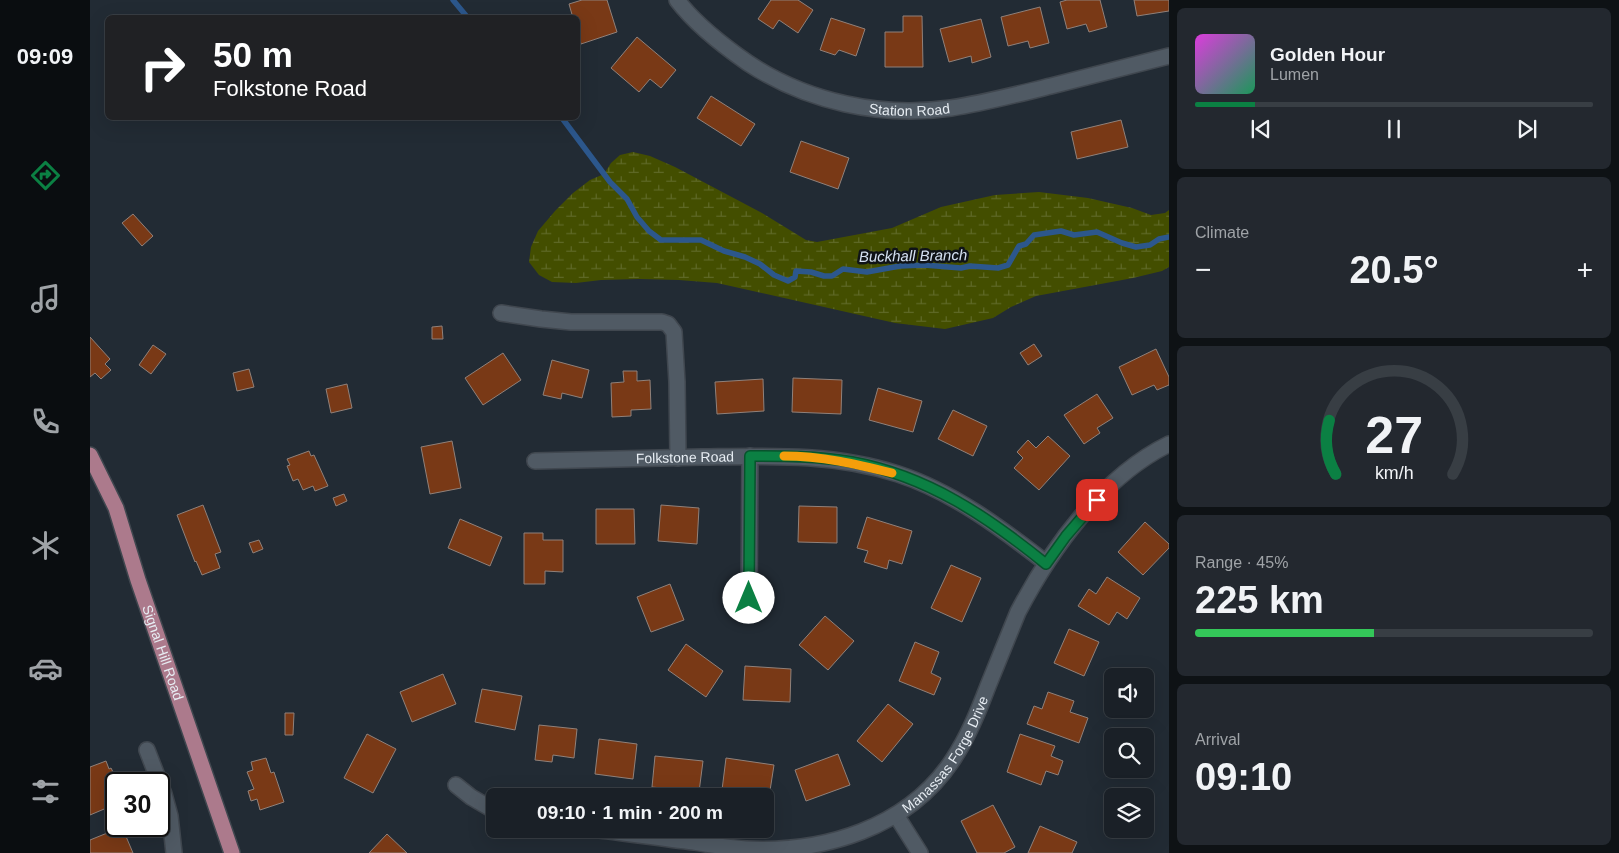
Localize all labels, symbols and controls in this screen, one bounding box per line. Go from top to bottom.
icon: right [130,35,195,100]
text: 50 m [213,35,293,74]
text: 09:09 [17,44,73,69]
text: Golden Hour [1270,44,1385,65]
text: Lumen [1270,66,1319,83]
text: Folkstone Road [213,76,367,101]
street label: Station Road [868,100,951,119]
icon: previous [1247,115,1275,143]
icon: pause [1380,115,1408,143]
icon: next [1513,115,1541,143]
icon: directions [28,158,63,193]
text: Climate [1195,224,1249,241]
water label: Buckhall Branch [859,246,967,265]
text: 20.5° [1349,249,1439,291]
text: − [1195,254,1211,285]
text: + [1577,254,1593,285]
icon: music [28,281,63,316]
icon: phone [28,404,63,439]
text: 27 [1365,406,1423,464]
street label: Folkstone Road [636,448,734,467]
text: km/h [1375,463,1413,483]
pin [1076,479,1118,521]
icon: arrive [1083,486,1111,514]
icon: climate [28,528,63,563]
text: Range · 45% [1195,554,1288,571]
position arrow [722,571,774,623]
text: 225 km [1195,579,1324,621]
street label: Signal Hill Road [139,603,187,702]
icon: car [28,651,63,686]
map controls [1104,668,1154,838]
button: sound [1104,668,1154,718]
street label: Manassas Forge Drive [899,694,991,816]
button: search [1104,728,1154,778]
text: Arrival [1195,731,1240,748]
text: 09:10 [1195,756,1292,798]
speed limit sign: 30 [105,772,170,837]
icon: filters [28,774,63,809]
button: layers [1104,788,1154,838]
text: 09:10 · 1 min · 200 m [537,802,723,823]

